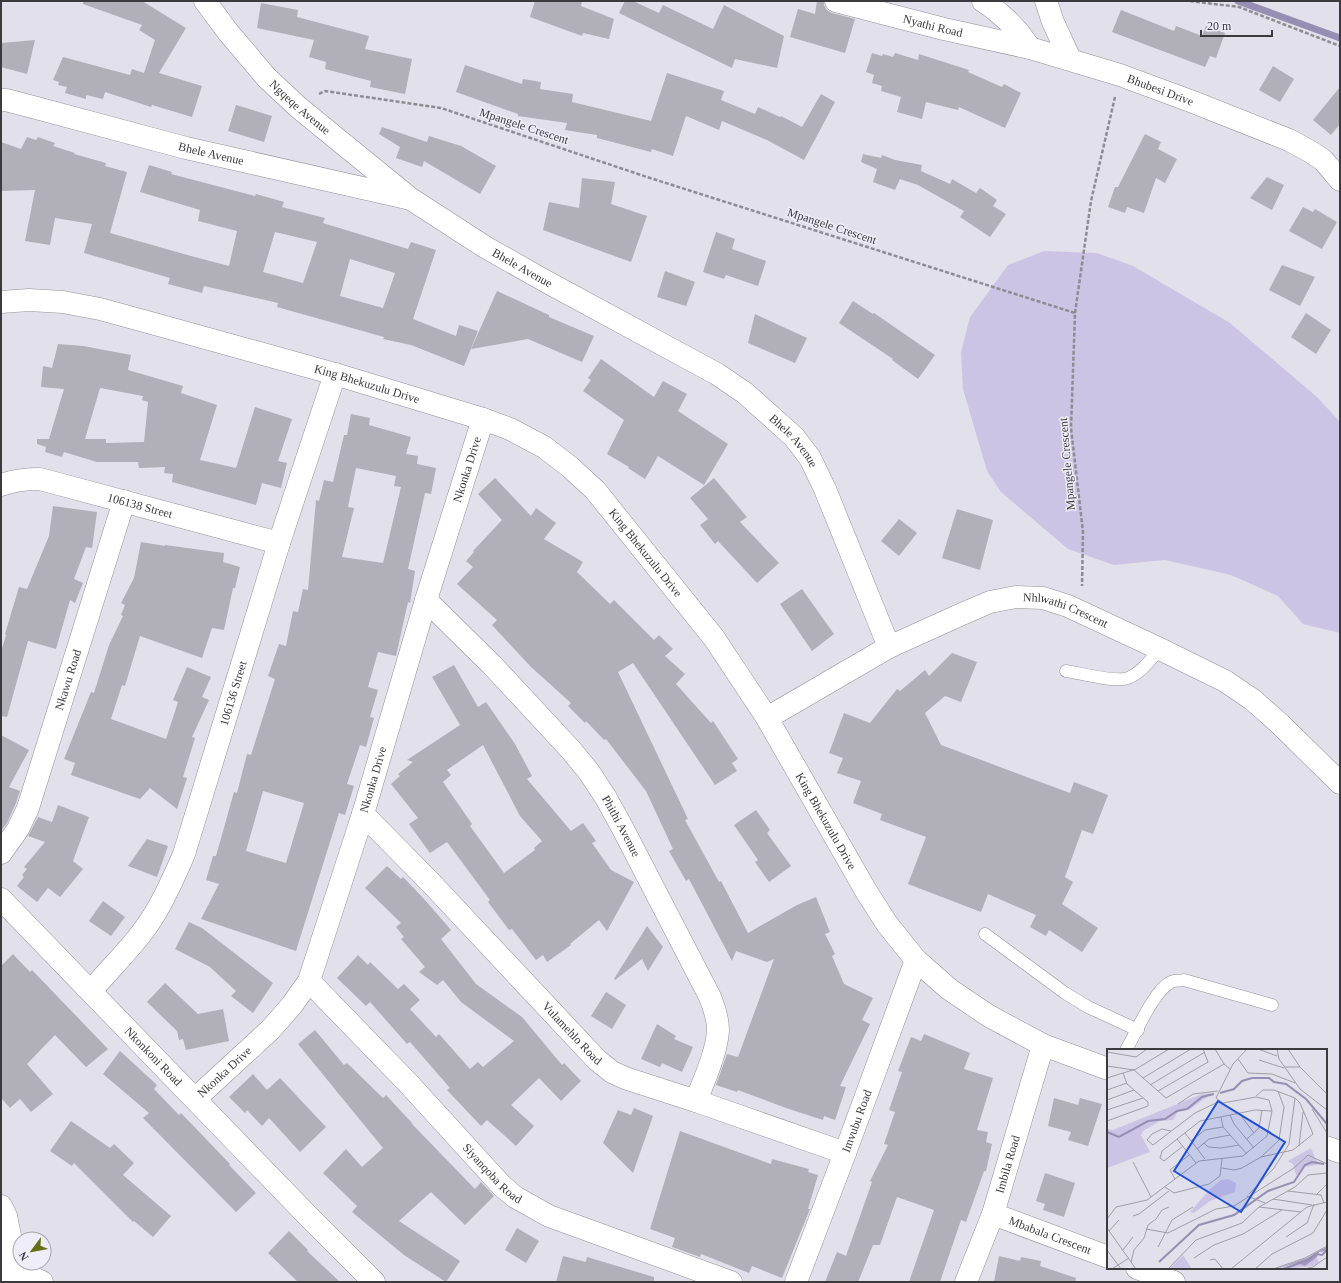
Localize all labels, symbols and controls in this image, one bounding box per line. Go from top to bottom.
street label: Nyathi Road [902,12,964,40]
scale bar [1201,12,1272,38]
text: 20 m [1207,19,1232,33]
street label: Bhubesi Drive [1125,71,1196,109]
street label: Ngqeqe Avenue [267,77,333,138]
street label: Mpangele Crescent [478,105,571,147]
street label: Bhele Avenue [177,139,245,168]
street label: Mpangele Crescent [786,205,879,247]
street label: Bhele Avenue [490,246,555,291]
street label: King Bhekuzulu Drive [313,362,421,406]
street label: Bhele Avenue [766,411,820,470]
street label: Mpangele Crescent [1056,416,1078,511]
street label: Nkonka Drive [450,435,484,504]
street label: 106138 Street [106,490,175,521]
street label: King Bhekuzulu Drive [606,506,685,600]
street label: Nhlwathi Crescent [1023,590,1111,631]
street label: Nkawu Road [52,648,84,712]
street label: 106136 Street [217,658,250,727]
street label: Nkonka Drive [357,745,389,814]
street label: King Bhekuzulu Drive [793,770,859,872]
street label: Phithi Avenue [599,793,643,859]
street label: Vulamehlo Road [539,999,604,1068]
street label: Nkonkoni Road [122,1024,185,1089]
street label: Nkonka Drive [195,1044,254,1100]
inset map [1107,1049,1327,1269]
street label: Imvubu Road [839,1088,875,1154]
street label: Imbila Road [993,1134,1023,1195]
street label: Siyanqoba Road [460,1141,524,1206]
street label: Mbabala Crescent [1007,1214,1094,1257]
north arrow [12,1231,52,1271]
text: N [16,1250,31,1263]

